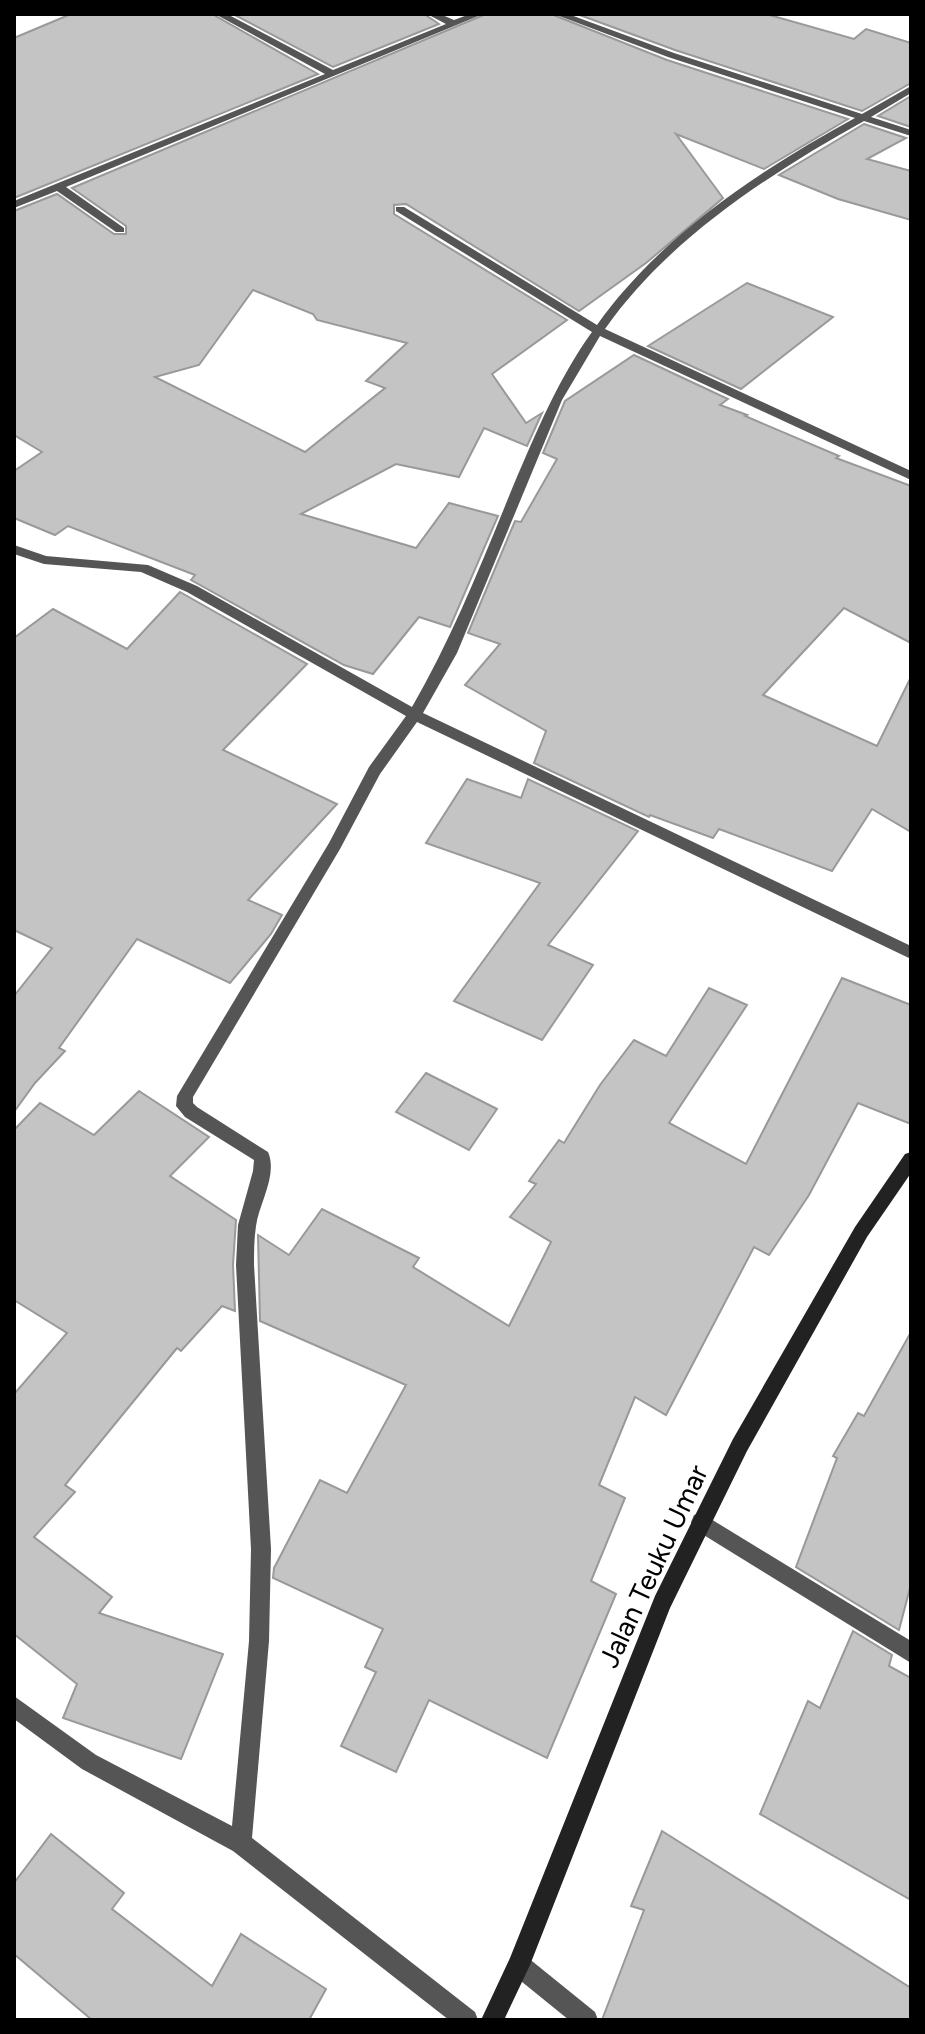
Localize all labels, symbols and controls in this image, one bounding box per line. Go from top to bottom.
street label: Jalan Teuku Umar [591,1459,715,1673]

